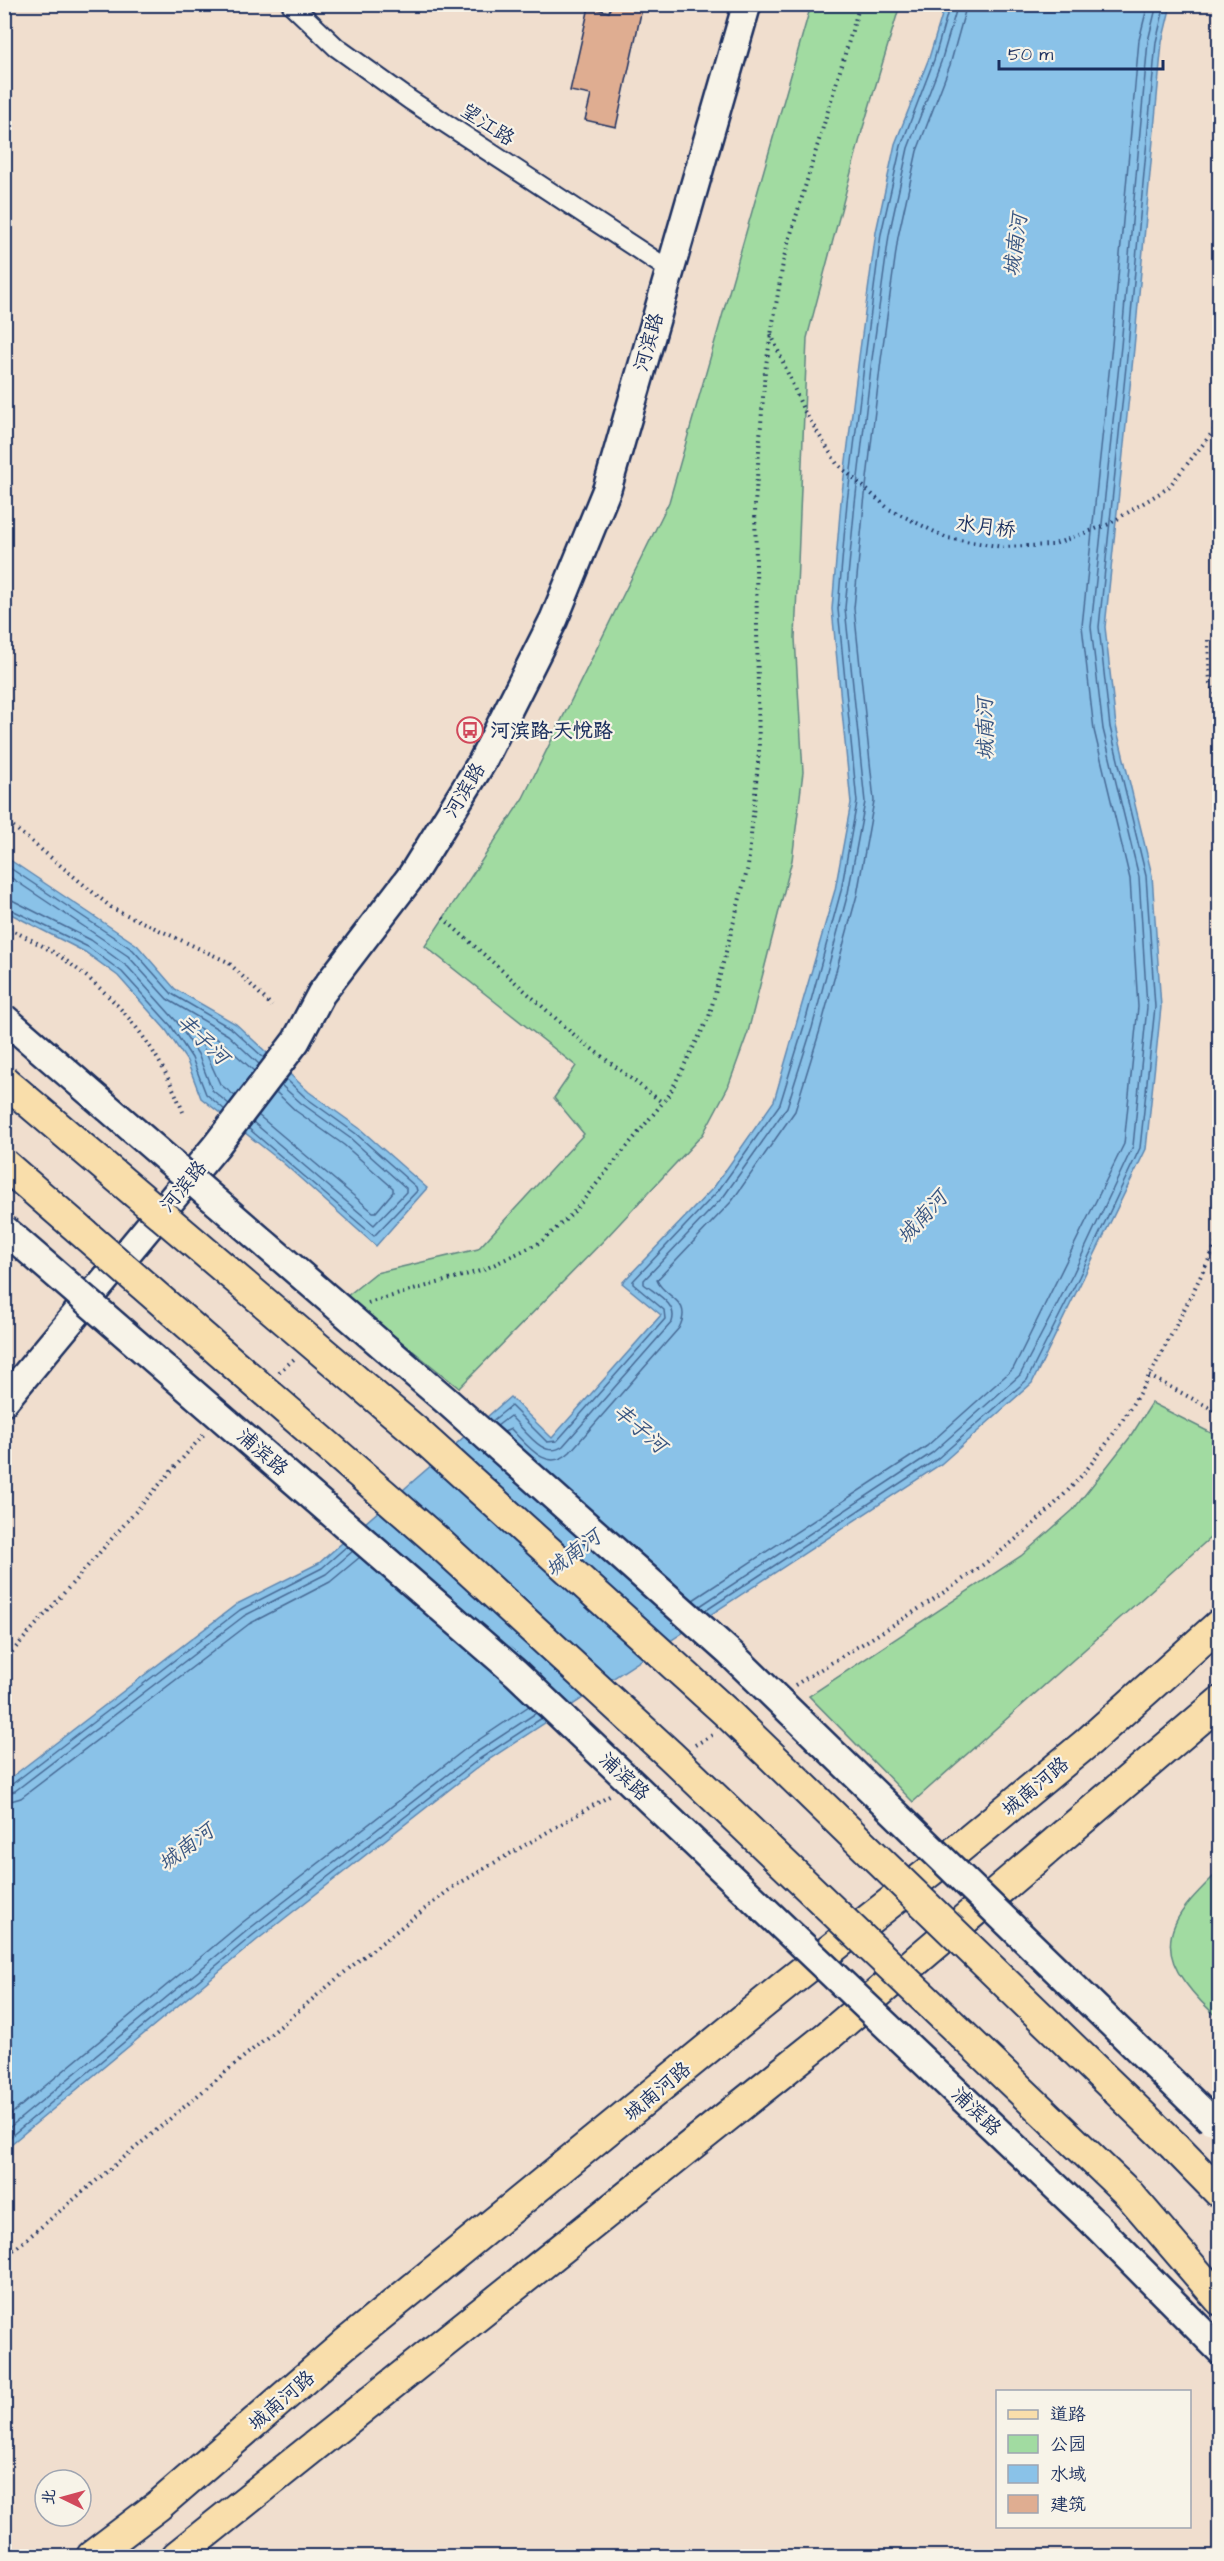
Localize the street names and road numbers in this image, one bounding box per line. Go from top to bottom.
street label: 望江路 [455,97,521,153]
street label: 河滨路 [627,309,671,375]
street label: 水月桥 [954,509,1017,545]
street label: 河滨路 [437,757,493,823]
street label: 河滨路 [154,1154,214,1219]
street label: 浦滨路 [231,1423,295,1484]
street label: 浦滨路 [593,1746,657,1808]
street label: 城南河路 [996,1750,1076,1823]
street label: 城南河路 [618,2055,698,2128]
street label: 浦滨路 [945,2081,1008,2143]
street label: 城南河路 [242,2363,322,2438]

